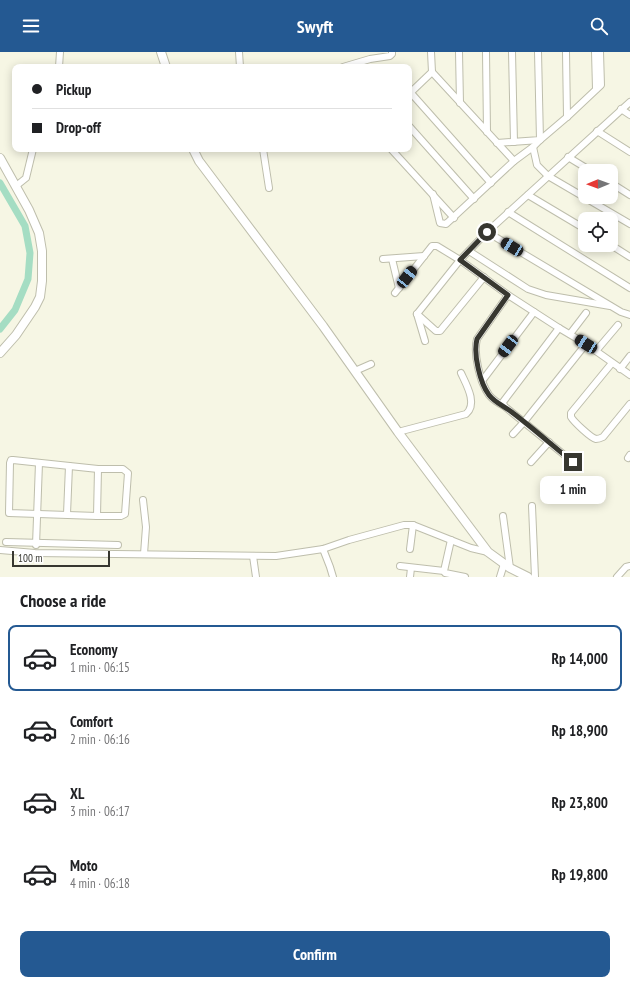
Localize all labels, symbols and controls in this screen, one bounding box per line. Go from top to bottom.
icon: menu [20,15,42,37]
text: Swyft [297,15,333,38]
icon: search [588,15,610,37]
text: Pickup [56,80,91,99]
text: Drop-off [56,118,101,137]
north arrow [578,164,618,204]
map controls [578,164,618,252]
button: locate [578,212,618,252]
route start [478,223,496,241]
car [499,236,525,258]
car [395,264,419,290]
car [496,333,520,359]
car [573,333,599,355]
route end [564,453,582,471]
callout: 1 min [540,476,606,504]
text: 1 min [560,481,586,498]
scale bar [12,549,110,568]
text: 100 m [18,551,42,565]
text: Choose a ride [20,589,106,612]
icon: car [22,640,58,676]
text: Economy [70,640,118,659]
text: Rp 14,000 [552,649,608,668]
text: 1 min · 06:15 [70,659,130,676]
icon: car [22,712,58,748]
text: Comfort [70,712,113,731]
text: Rp 18,900 [552,721,608,740]
text: 2 min · 06:16 [70,731,130,748]
icon: car [22,784,58,820]
text: XL [70,784,84,803]
text: Rp 23,800 [552,793,608,812]
text: 3 min · 06:17 [70,803,130,820]
icon: car [22,856,58,892]
text: Moto [70,856,98,875]
text: Rp 19,800 [552,865,608,884]
text: 4 min · 06:18 [70,875,130,892]
button: Confirm [20,931,610,977]

